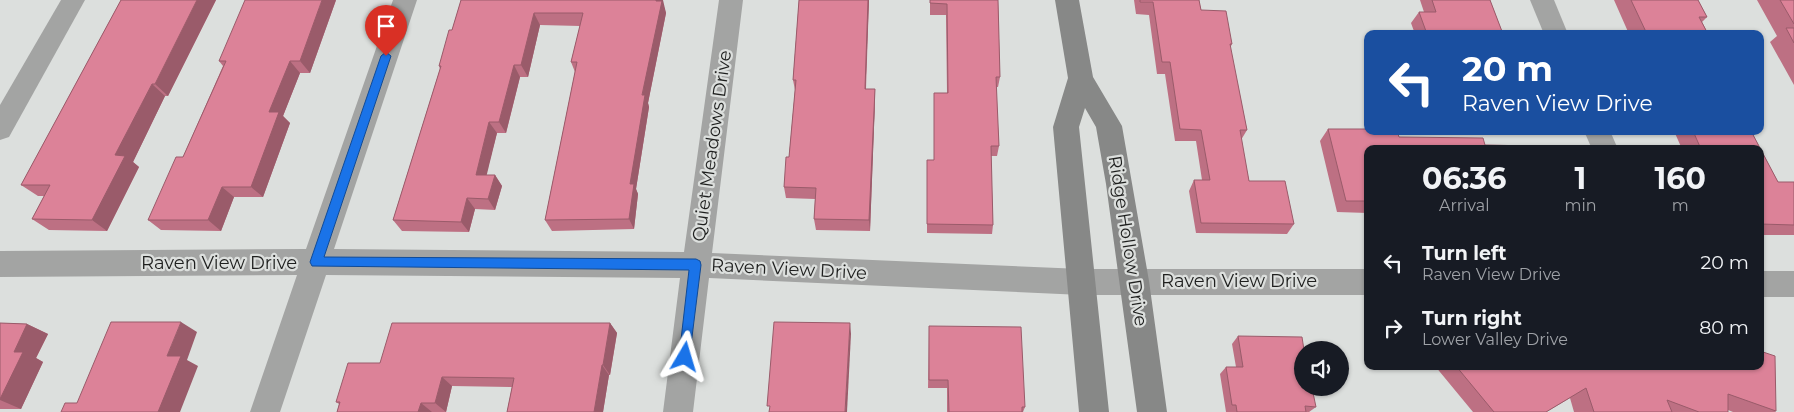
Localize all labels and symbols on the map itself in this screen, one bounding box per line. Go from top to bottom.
pin [365,5,407,56]
street label: Quiet Meadows Drive [688,49,736,243]
street label: Ridge Hollow Drive [1104,154,1152,328]
street label: Raven View Drive [141,252,297,274]
street label: Raven View Drive [710,254,868,284]
street label: Raven View Drive [1161,270,1317,292]
position arrow [658,330,710,382]

